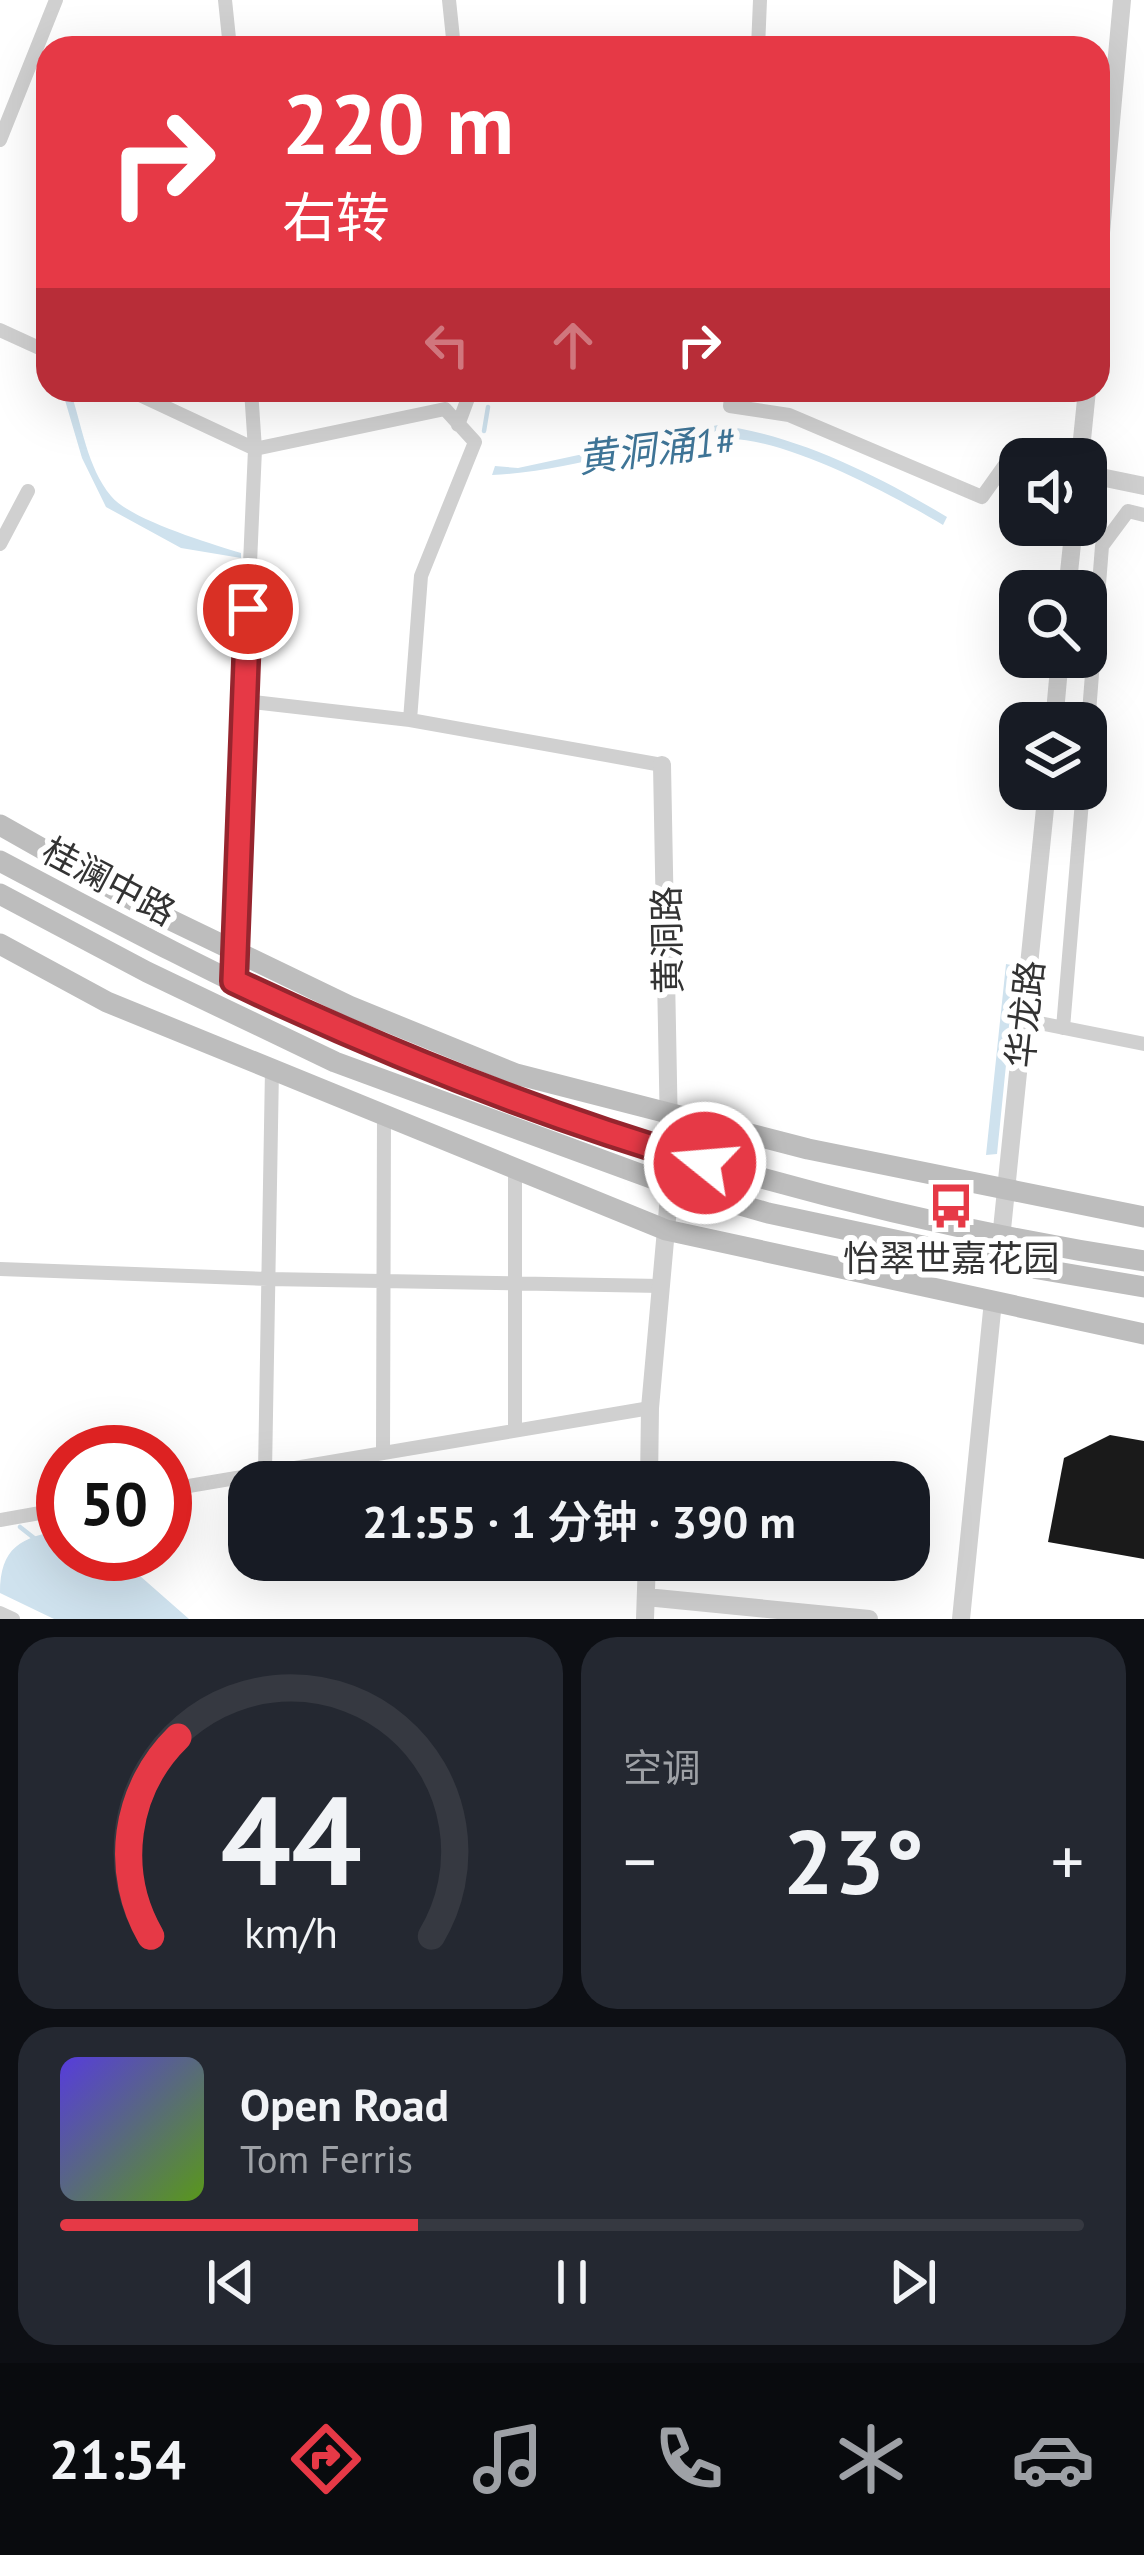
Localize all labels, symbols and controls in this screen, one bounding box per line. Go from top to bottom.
text: 220 m [282,68,514,177]
icon: right [84,84,240,240]
text: 右转 [282,182,390,252]
icon: left [414,312,480,378]
icon: ahead [540,312,606,378]
icon: right [666,312,732,378]
water label: 黄洞涌1# [575,414,738,483]
map controls [999,438,1107,810]
button: sound [999,438,1107,546]
pin [197,558,299,660]
button: search [999,570,1107,678]
icon: arrive [215,576,281,642]
button: layers [999,702,1107,810]
street label: 桂澜中路 [35,826,184,935]
street label: 黄洞路 [642,886,691,994]
street label: 华龙路 [995,958,1054,1070]
position arrow [642,1100,768,1226]
bus stop icon: 怡翠世嘉花园 [926,1181,976,1231]
place label: 怡翠世嘉花园 [843,1234,1059,1281]
speed limit sign: 50 [36,1425,192,1581]
text: 21:55 · 1 分钟 · 390 m [362,1492,796,1550]
text: 空调 [623,1742,701,1793]
text: 44 [220,1758,361,1919]
text: 23° [783,1802,924,1919]
text: − [623,1818,656,1903]
text: + [1051,1818,1084,1903]
text: km/h [243,1904,338,1960]
text: Open Road [240,2075,449,2133]
text: Tom Ferris [240,2133,413,2184]
icon: previous [198,2249,264,2315]
icon: pause [539,2249,605,2315]
icon: next [880,2249,946,2315]
icon: directions [284,2417,368,2501]
icon: music [466,2417,550,2501]
icon: phone [647,2417,731,2501]
icon: climate [829,2417,913,2501]
icon: car [1011,2417,1095,2501]
text: 21:54 [49,2424,186,2494]

